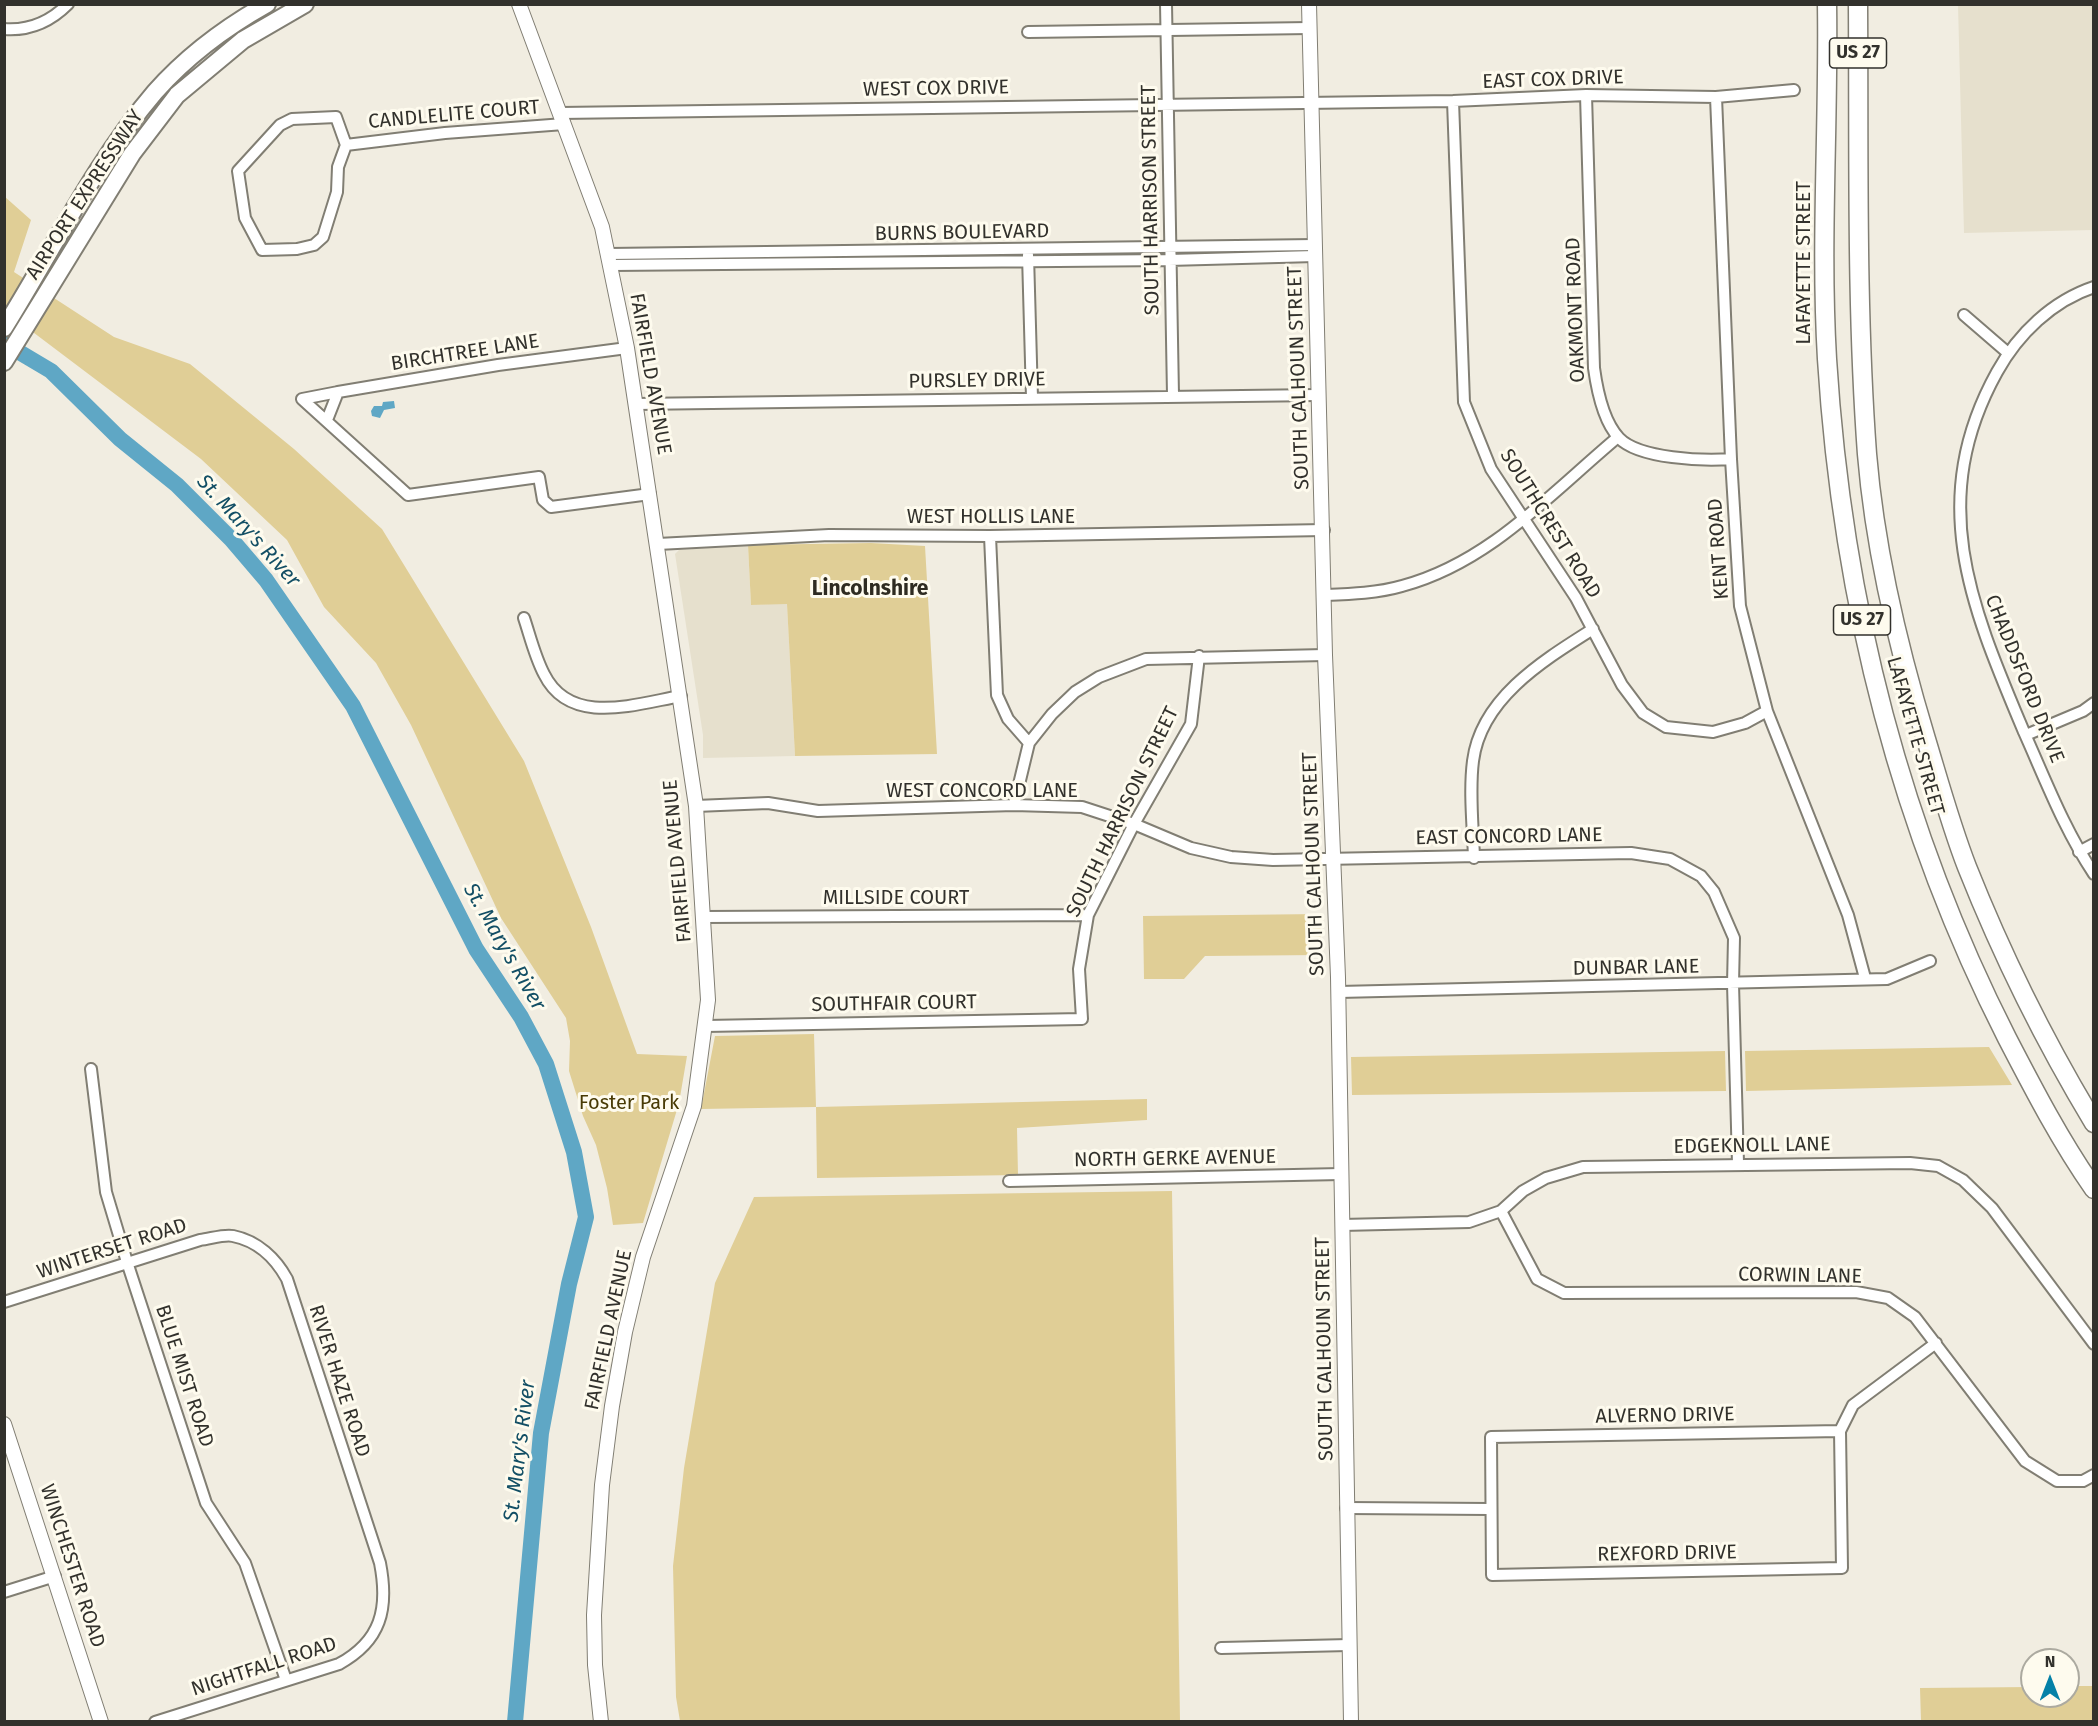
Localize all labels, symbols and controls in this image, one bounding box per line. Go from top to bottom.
road number: US 27 [1830,38,1886,68]
street label: EAST COX DRIVE [1482,66,1624,94]
street label: WEST COX DRIVE [863,76,1009,102]
street label: SOUTH HARRISON STREET [1137,84,1165,316]
street label: CANDLELITE COURT [367,96,541,134]
street label: AIRPORT EXPRESSWAY [21,106,149,284]
street label: LAFAYETTE STREET [1792,181,1816,345]
street label: BURNS BOULEVARD [875,219,1049,247]
street label: OAKMONT ROAD [1561,237,1591,383]
street label: SOUTH CALHOUN STREET [1283,266,1315,490]
street label: FAIRFIELD AVENUE [624,291,676,457]
street label: BIRCHTREE LANE [389,329,541,377]
street label: PURSLEY DRIVE [908,368,1046,394]
street label: SOUTHCREST ROAD [1494,445,1606,603]
water label: St. Mary's River [191,470,305,592]
street label: KENT ROAD [1703,497,1735,601]
street label: WEST HOLLIS LANE [907,505,1075,529]
district label: Lincolnshire [812,576,928,602]
street label: CHADDSFORD DRIVE [1979,591,2069,767]
road number: US 27 [1834,605,1890,635]
street label: LAFAYETTE STREET [1881,654,1949,818]
street label: SOUTH HARRISON STREET [1062,703,1184,921]
street label: SOUTH CALHOUN STREET [1298,752,1330,976]
street label: FAIRFIELD AVENUE [659,779,697,943]
street label: WEST CONCORD LANE [886,779,1078,803]
street label: EAST CONCORD LANE [1415,823,1603,851]
water label: St. Mary's River [457,879,551,1015]
street label: MILLSIDE COURT [823,886,969,910]
street label: DUNBAR LANE [1573,955,1699,981]
street label: SOUTHFAIR COURT [811,991,977,1017]
park label: Foster Park [579,1091,679,1115]
street label: EDGEKNOLL LANE [1673,1133,1831,1159]
street label: NORTH GERKE AVENUE [1074,1145,1276,1173]
street label: WINTERSET ROAD [34,1213,190,1285]
street label: SOUTH CALHOUN STREET [1311,1237,1339,1461]
street label: FAIRFIELD AVENUE [580,1248,638,1412]
street label: CORWIN LANE [1738,1263,1862,1289]
street label: BLUE MIST ROAD [150,1302,218,1450]
street label: RIVER HAZE ROAD [303,1302,375,1460]
water label: St. Mary's River [499,1379,541,1523]
street label: ALVERNO DRIVE [1595,1403,1735,1429]
street label: WINCHESTER ROAD [34,1481,110,1651]
street label: REXFORD DRIVE [1597,1541,1737,1567]
street label: NIGHTFALL ROAD [188,1632,340,1702]
north arrow [2020,1648,2080,1708]
text: N [2045,1652,2055,1671]

